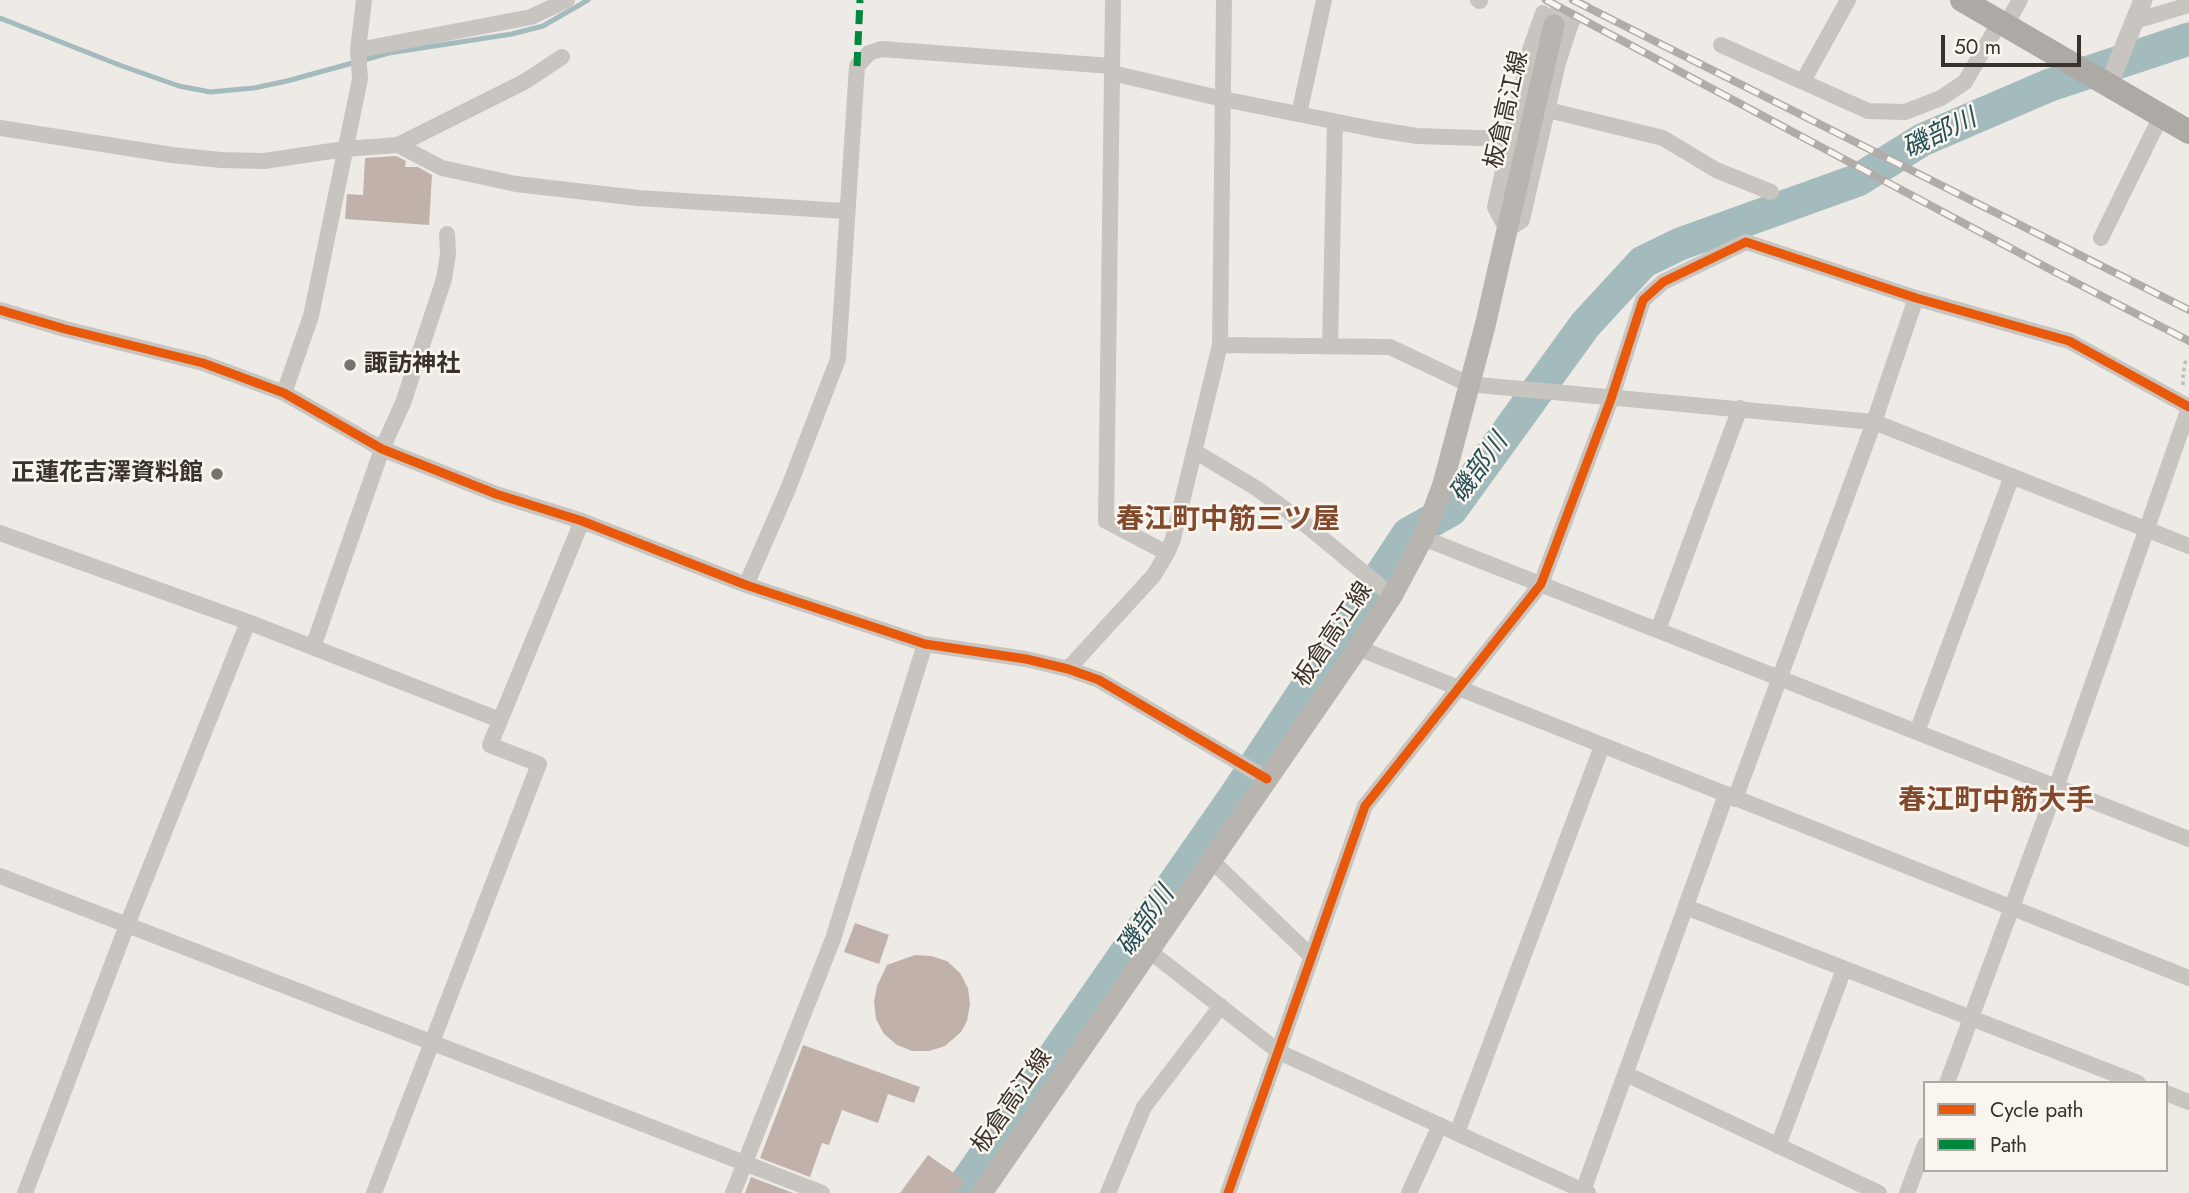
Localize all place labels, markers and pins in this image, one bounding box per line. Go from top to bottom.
place label: 諏訪神社 [364,351,460,379]
marker: 諏訪神社 [342,357,358,373]
place label: 正蓮花吉澤資料館 [11,460,203,488]
marker: 正蓮花吉澤資料館 [209,466,225,482]

